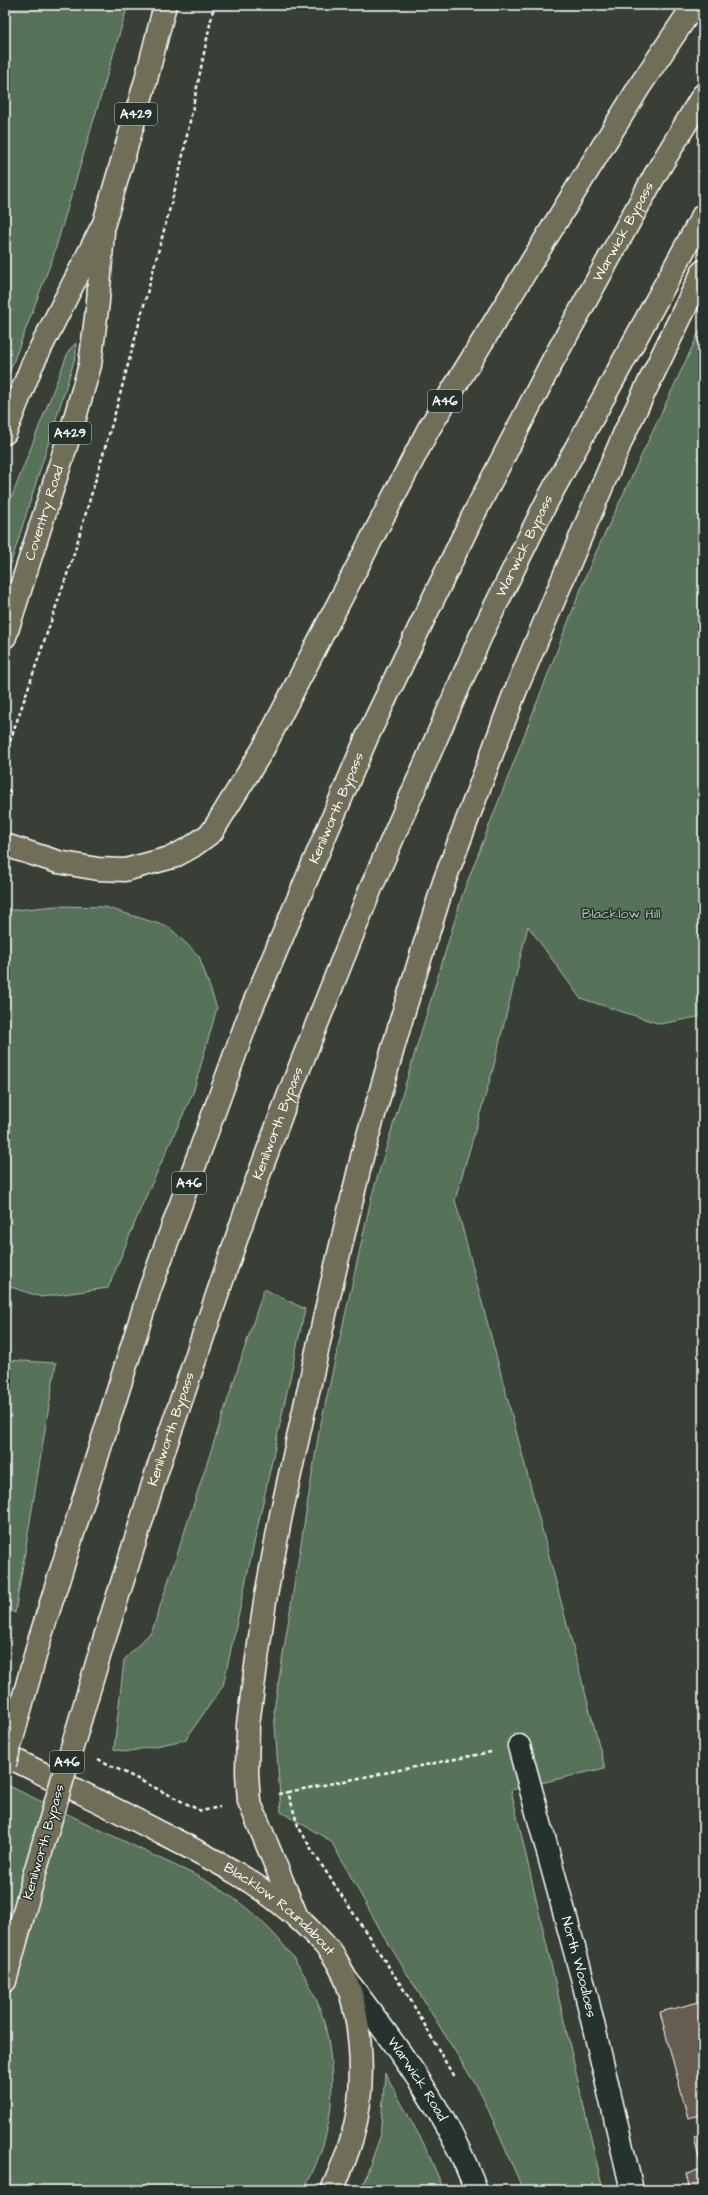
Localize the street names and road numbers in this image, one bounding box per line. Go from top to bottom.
road number: A429 [115,103,157,125]
street label: Warwick Bypass [588,178,659,285]
road number: A46 [428,390,462,412]
road number: A429 [49,422,91,444]
street label: Coventry Road [20,463,69,563]
street label: Warwick Bypass [491,491,558,600]
street label: Kenilworth Bypass [304,749,369,867]
street label: Kenilworth Bypass [248,1064,309,1183]
road number: A46 [172,1172,206,1194]
street label: Kenilworth Bypass [143,1369,200,1489]
road number: A46 [50,1751,84,1773]
street label: Kenilworth Bypass [18,1782,70,1902]
street label: Blacklow Roundabout [220,1858,340,1960]
street label: North Woodloes [556,1914,601,2019]
street label: Warwick Road [382,2033,452,2125]

